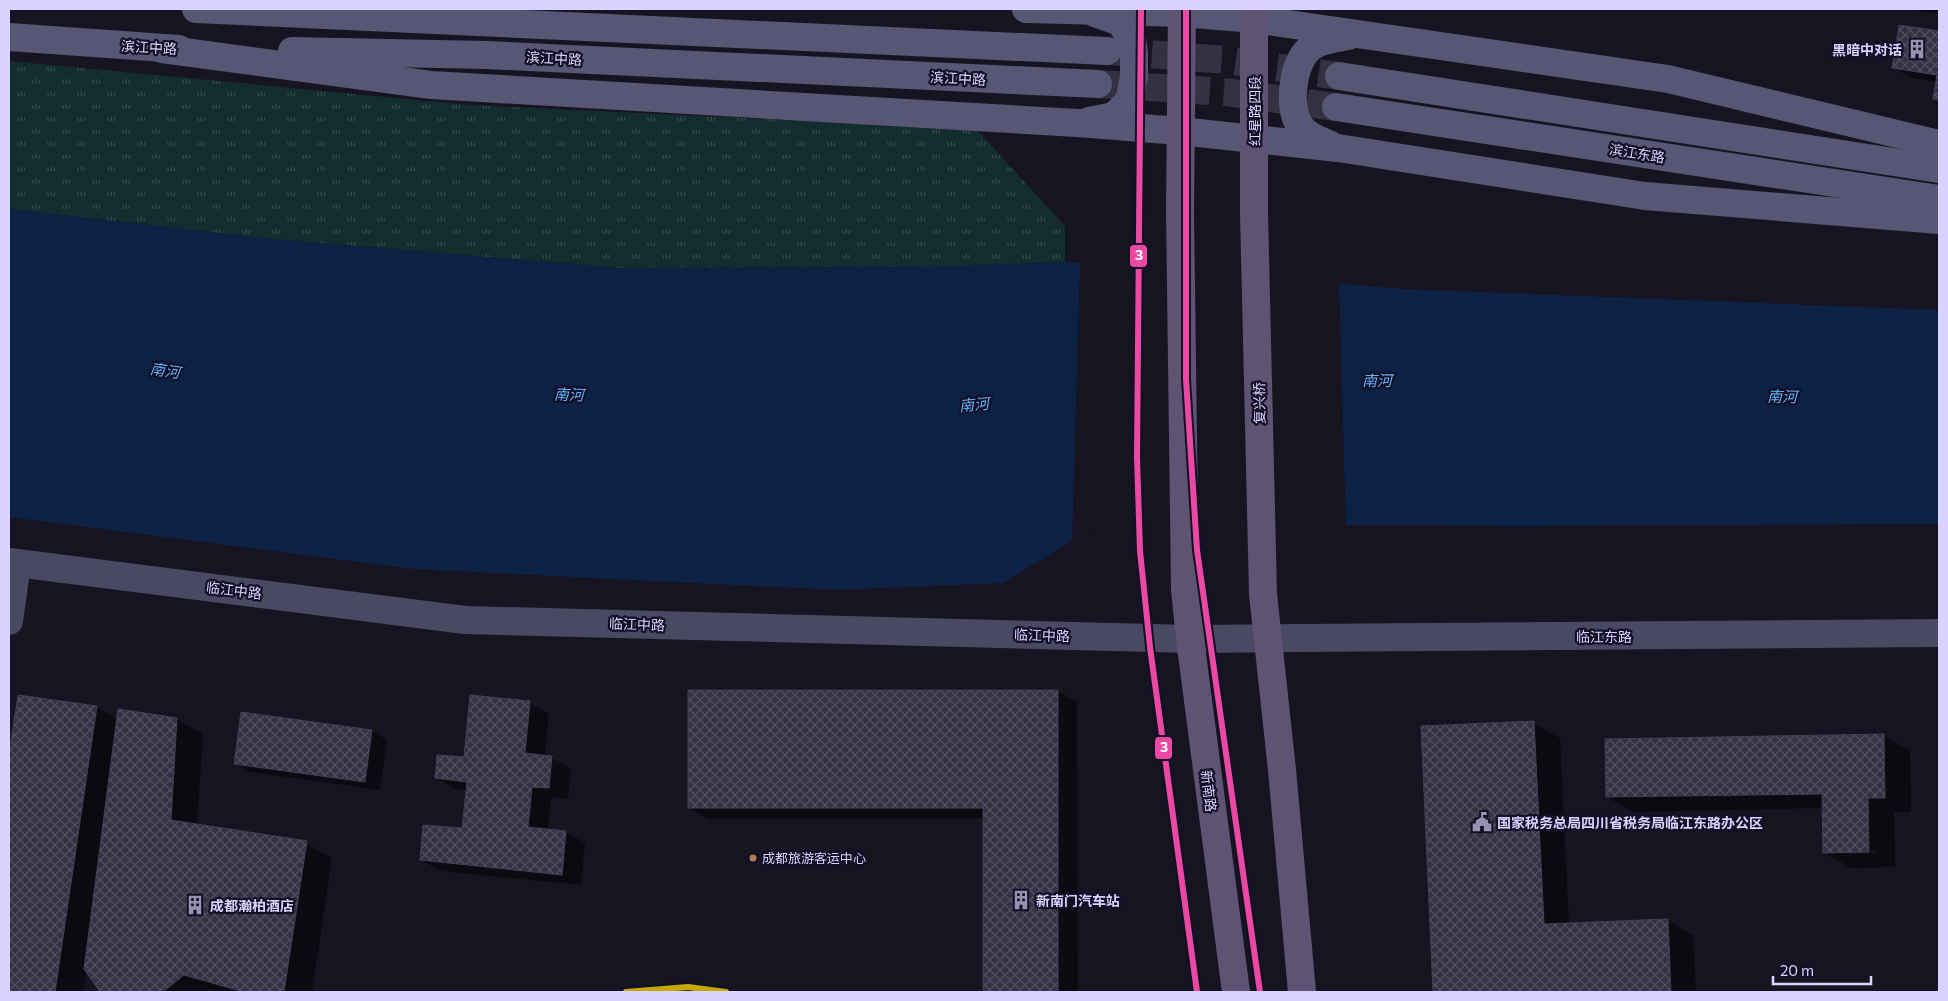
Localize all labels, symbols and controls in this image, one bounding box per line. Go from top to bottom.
street label: 滨江中路 [121,37,177,57]
building icon: 黑暗中对话 [1906,38,1928,60]
place label: 黑暗中对话 [1832,41,1902,58]
street label: 滨江中路 [526,48,582,68]
street label: 滨江中路 [930,68,986,88]
street label: 红星路四段 [1246,76,1263,146]
street label: 滨江东路 [1608,140,1666,166]
line badge: 3 [1129,244,1148,268]
text: 3 [1135,246,1143,263]
water label: 南河 [149,359,184,381]
water label: 南河 [1362,371,1395,389]
street label: 复兴桥 [1250,382,1268,424]
water label: 南河 [554,384,587,404]
water label: 南河 [1767,387,1800,405]
water label: 南河 [958,393,993,414]
street label: 临江中路 [205,578,263,602]
street label: 临江中路 [609,615,665,633]
street label: 临江中路 [1014,626,1070,644]
street label: 临江东路 [1576,628,1632,645]
line badge: 3 [1154,736,1173,760]
text: 3 [1160,738,1168,755]
street label: 新南路 [1198,769,1220,813]
public building icon: 国家税务总局四川省税务局临江东路办公区 [1471,811,1493,833]
place label: 国家税务总局四川省税务局临江东路办公区 [1497,814,1763,831]
place label: 成都旅游客运中心 [762,850,866,866]
marker: 成都旅游客运中心 [748,853,758,863]
building icon: 新南门汽车站 [1010,889,1032,911]
place label: 新南门汽车站 [1036,892,1120,909]
building icon: 成都瀚柏酒店 [184,894,206,916]
place label: 成都瀚柏酒店 [210,897,294,914]
scale bar [1773,954,1870,986]
text: 20 m [1780,961,1814,979]

